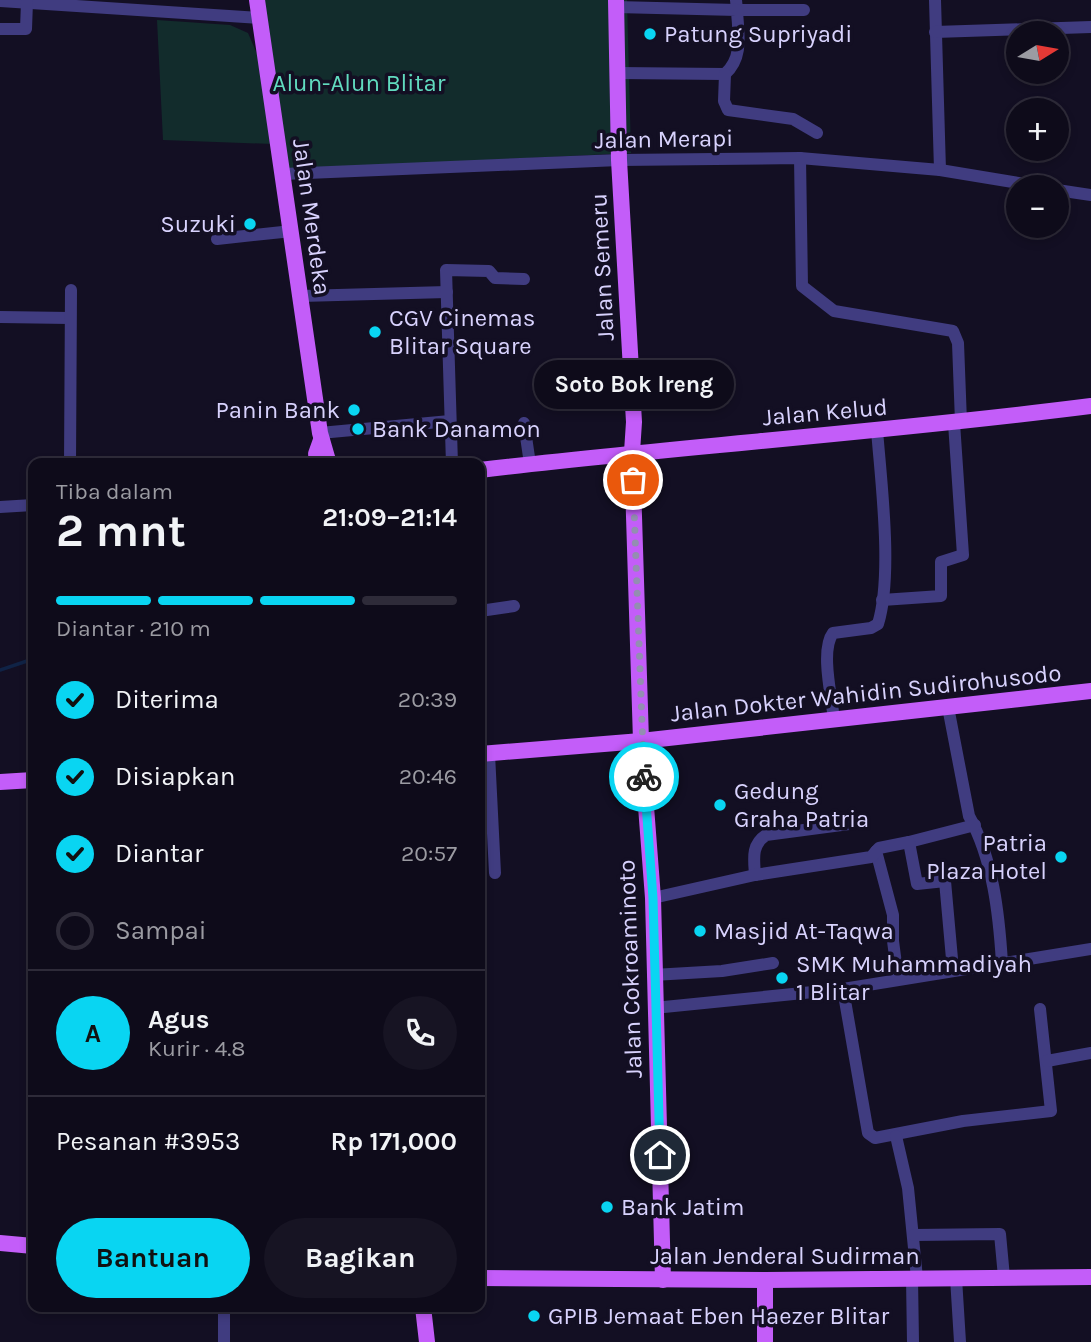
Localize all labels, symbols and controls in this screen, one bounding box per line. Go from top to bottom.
place label: Patung Supriyadi [664,20,852,48]
north arrow [1006,21,1069,84]
map controls [1006,21,1069,238]
marker: Patung Supriyadi [642,26,658,42]
park label: Alun-Alun Blitar [273,69,446,97]
button: + [1006,98,1069,161]
street label: Jalan Merapi [594,124,734,154]
street label: Jalan Merdeka [287,137,337,297]
button: − [1006,175,1069,238]
street label: Jalan Semeru [584,192,620,342]
place label: Suzuki [160,210,236,238]
marker: Suzuki [242,216,258,232]
place label: CGV Cinemas Blitar Square [389,304,535,360]
marker: CGV Cinemas Blitar Square [367,324,383,340]
callout: Soto Bok Ireng [533,361,733,410]
text: Soto Bok Ireng [555,371,713,398]
street label: Jalan Kelud [761,393,889,431]
place label: Panin Bank [216,396,340,424]
marker: Panin Bank [346,402,362,418]
place label: Bank Danamon [372,415,541,443]
marker: Bank Danamon [350,421,366,437]
pin [603,450,663,510]
icon: bag [614,461,652,499]
text: Tiba dalam [56,478,173,505]
text: 21:09–21:14 [322,502,457,533]
text: 2 mnt [56,504,186,558]
text: Diantar · 210 m [56,615,211,642]
street label: Jalan Dokter Wahidin Sudirohusodo [669,659,1063,727]
icon: check [56,681,94,719]
text: Diterima [115,684,219,715]
text: 20:39 [398,686,457,713]
courier [609,742,679,812]
icon: check [56,758,94,796]
icon: bike [625,758,663,796]
text: Disiapkan [115,761,235,792]
text: 20:46 [399,763,457,790]
place label: Gedung Graha Patria [734,777,869,833]
marker: Gedung Graha Patria [712,797,728,813]
place label: Patria Plaza Hotel [926,829,1047,885]
icon: check [56,835,94,873]
text: Diantar [115,838,203,869]
text: 20:57 [401,840,457,867]
marker: Patria Plaza Hotel [1053,849,1069,865]
street label: Jalan Cokroaminoto [612,859,648,1079]
text: Sampai [115,915,207,946]
place label: Masjid At-Taqwa [714,917,894,945]
marker: Masjid At-Taqwa [692,923,708,939]
place label: SMK Muhammadiyah 1 Blitar [796,950,1032,1006]
marker: SMK Muhammadiyah 1 Blitar [774,970,790,986]
button: phone [383,996,457,1070]
text: Agus [148,1004,209,1035]
text: A [85,1018,101,1049]
text: Kurir · 4.8 [148,1035,246,1062]
pin [630,1125,690,1185]
text: Pesanan #3953 [56,1126,240,1157]
text: Rp 171,000 [330,1126,457,1157]
icon: home [641,1136,679,1174]
place label: Bank Jatim [621,1193,744,1221]
marker: Bank Jatim [599,1199,615,1215]
button: Bantuan [56,1218,250,1298]
button: Bagikan [264,1218,457,1298]
street label: Jalan Jenderal Sudirman [650,1242,920,1270]
place label: GPIB Jemaat Eben Haezer Blitar [548,1302,890,1330]
marker: GPIB Jemaat Eben Haezer Blitar [526,1308,542,1324]

